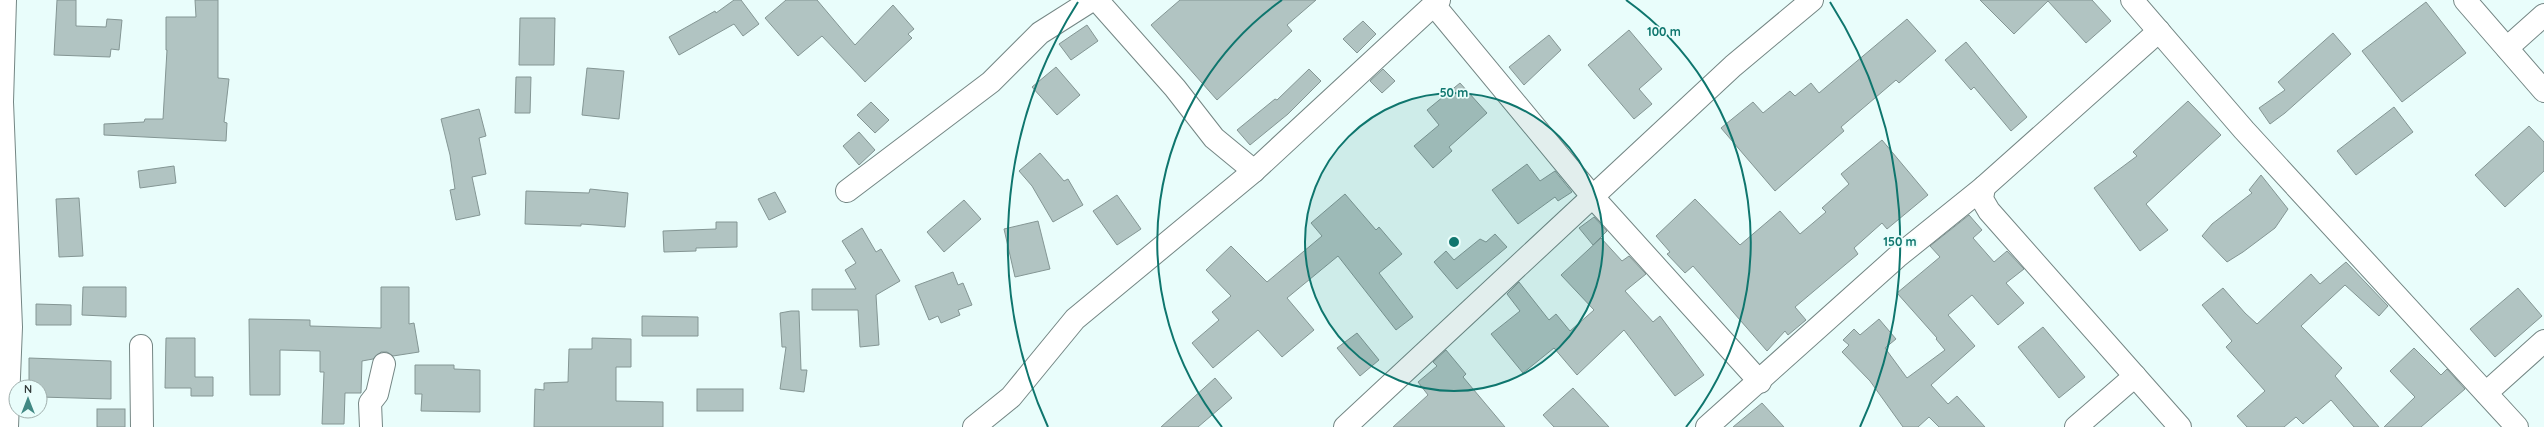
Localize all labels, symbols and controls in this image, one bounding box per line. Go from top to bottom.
text: 100 m [1647,24,1681,39]
text: 50 m [1440,85,1468,100]
text: 150 m [1883,234,1917,249]
centre of rings [1447,235,1461,249]
north arrow [8,379,48,419]
text: N [24,382,32,396]

